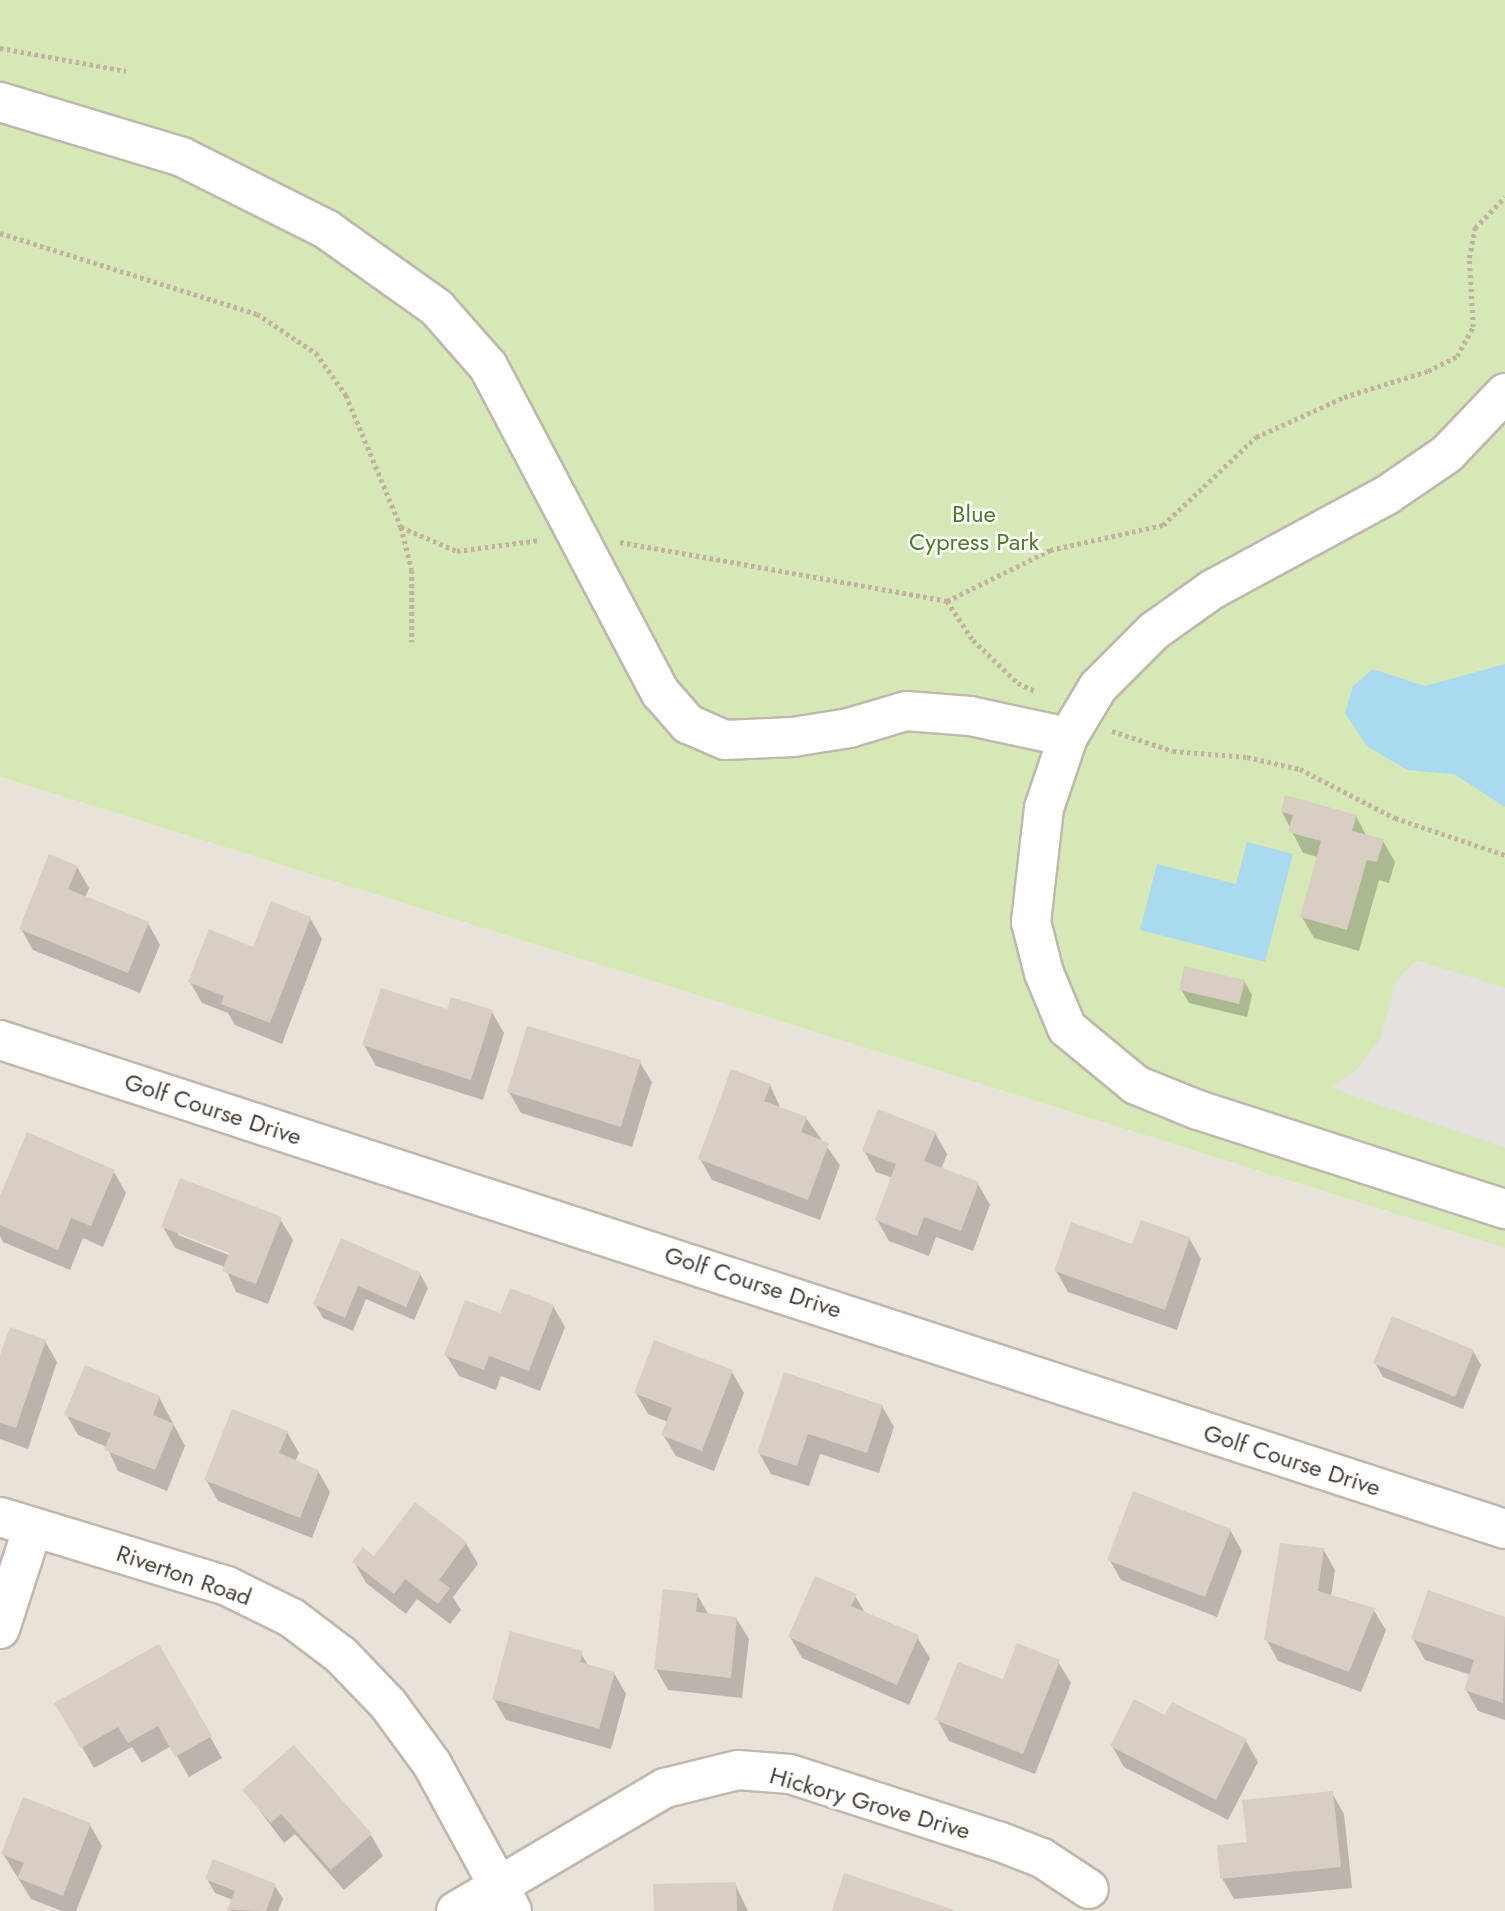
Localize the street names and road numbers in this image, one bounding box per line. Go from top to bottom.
street label: Golf Course Drive [121,1067,305,1151]
street label: Golf Course Drive [661,1240,845,1324]
street label: Golf Course Drive [1200,1418,1384,1502]
street label: Riverton Road [113,1538,255,1612]
street label: Hickory Grove Drive [766,1761,974,1845]

